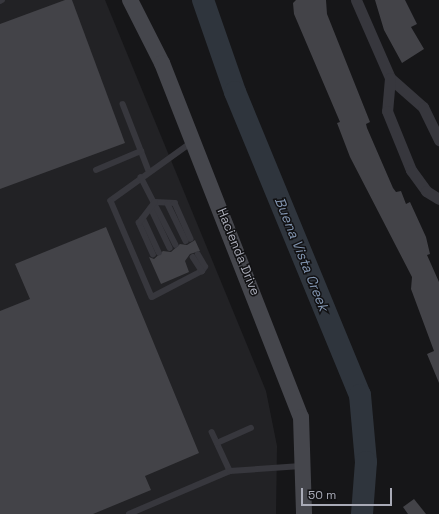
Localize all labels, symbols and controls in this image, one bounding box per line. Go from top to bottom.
water label: Buena Vista Creek [271,194,333,314]
street label: Hacienda Drive [213,206,263,298]
scale bar [303,480,394,506]
text: 50 m [308,487,336,503]

